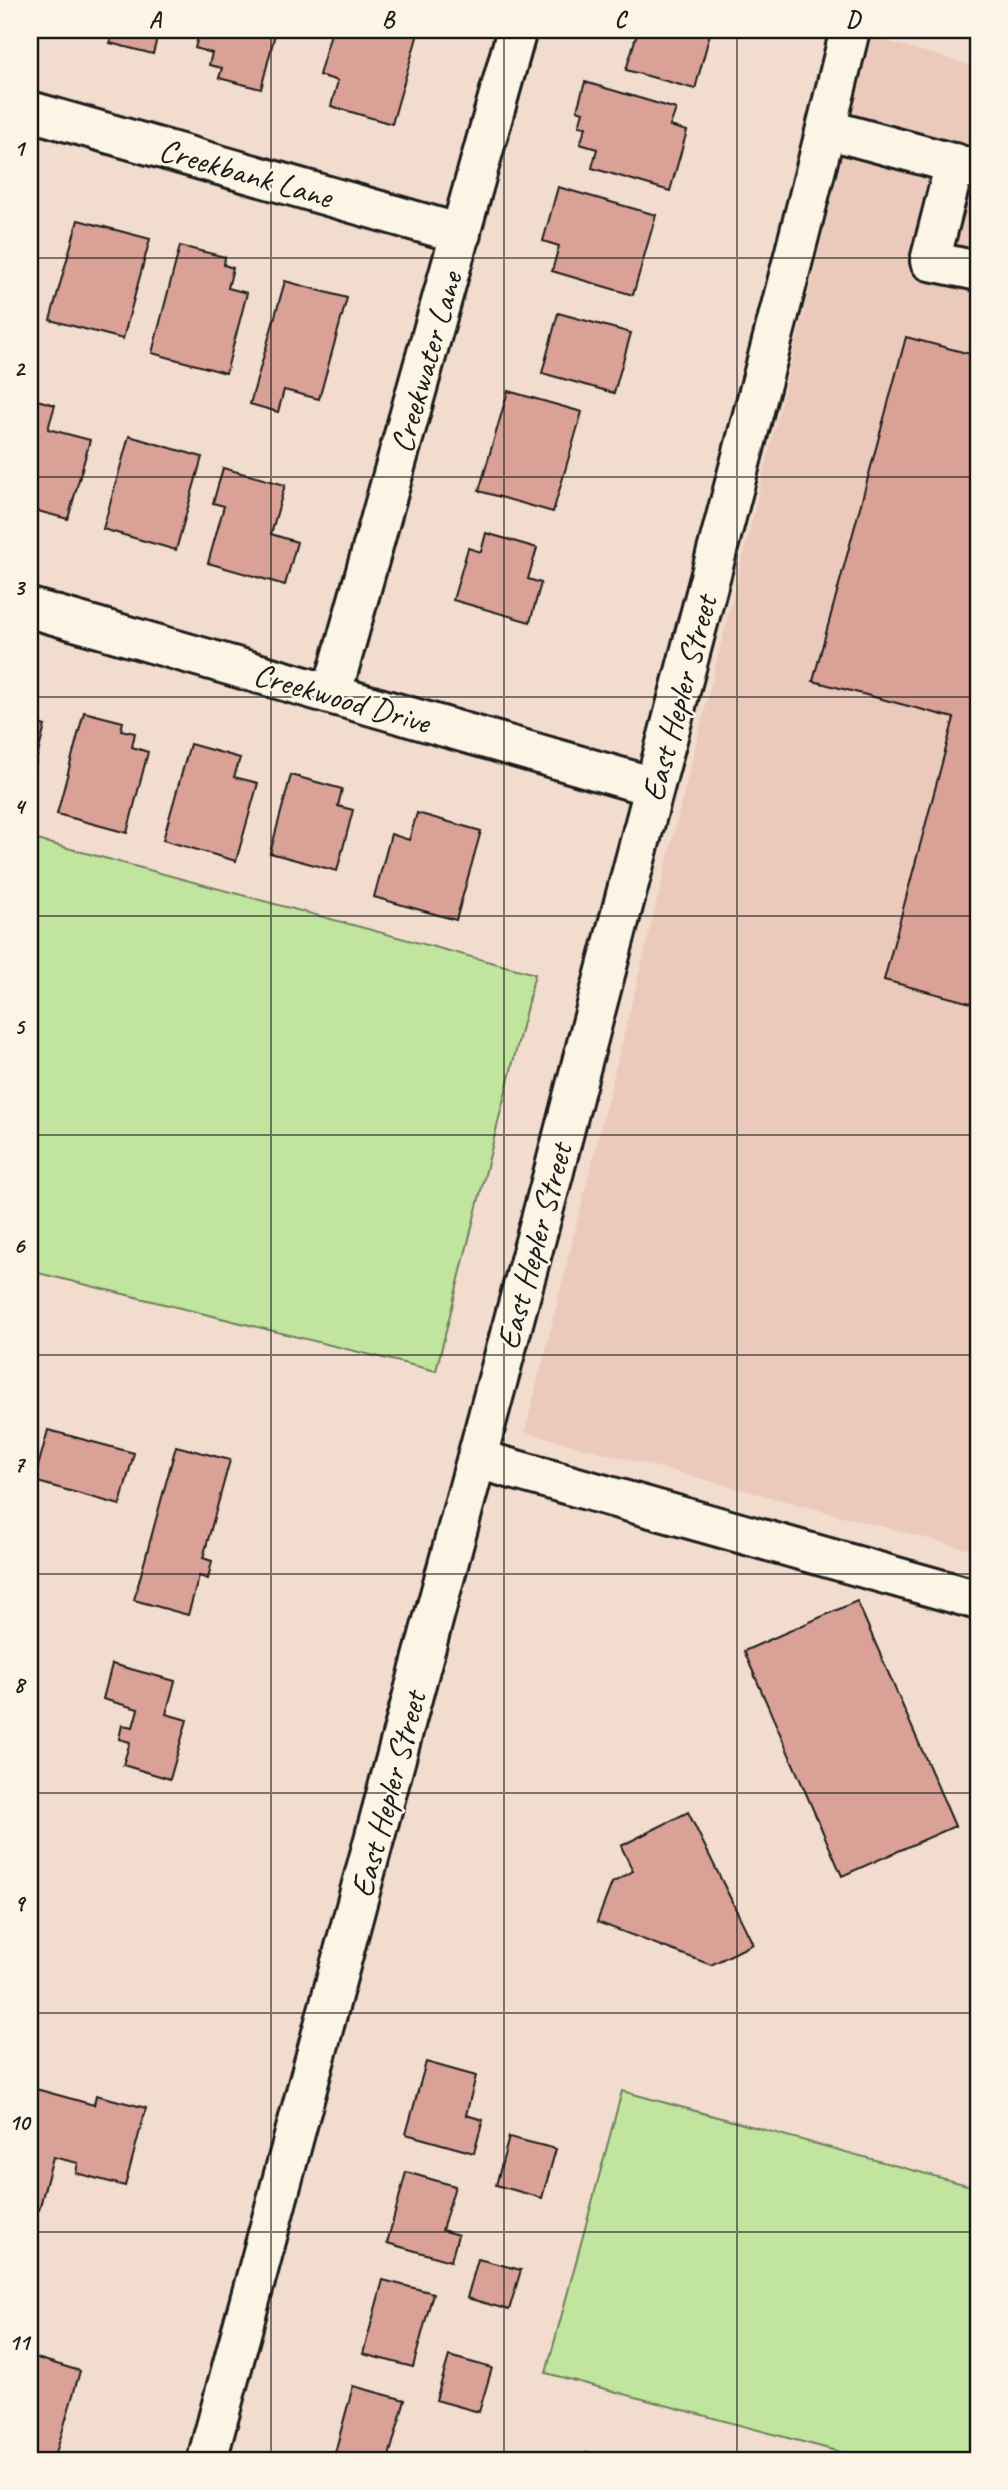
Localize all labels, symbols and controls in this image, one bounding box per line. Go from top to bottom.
text: A [149,5,163,34]
text: B [382,5,396,34]
text: C [615,5,629,34]
text: D [846,5,862,34]
street label: Creekbank Lane [154,128,339,218]
text: 1 [14,134,27,163]
street label: Creekwater Lane [380,265,472,457]
text: 2 [14,354,27,383]
text: 3 [14,573,27,602]
street label: East Hepler Street [631,588,727,806]
street label: Creekwood Drive [249,653,437,744]
text: 4 [14,792,27,821]
text: 5 [14,1012,26,1041]
street label: East Hepler Street [486,1136,582,1354]
text: 6 [14,1231,27,1260]
text: 7 [14,1450,27,1479]
text: 8 [14,1670,27,1699]
street label: East Hepler Street [340,1684,436,1902]
text: 9 [14,1889,27,1918]
text: 10 [9,2108,32,2137]
text: 11 [9,2328,32,2357]

